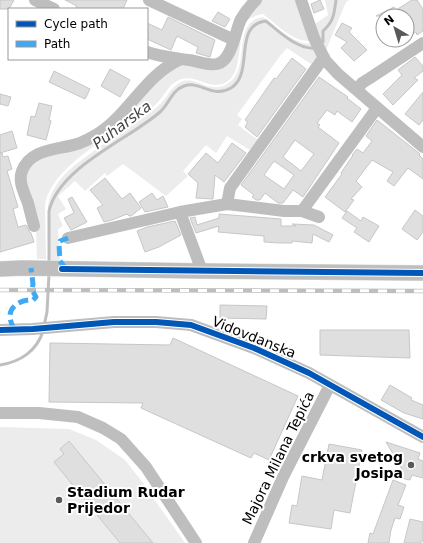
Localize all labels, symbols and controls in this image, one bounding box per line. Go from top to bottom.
legend [8,8,148,60]
north arrow [375,8,415,48]
text: N [382,13,397,28]
text: Cycle path [44,17,108,31]
text: Path [44,37,70,51]
water label: Puharska [89,97,155,153]
street label: Vidovdanska [210,313,298,361]
street label: Majora Milana Tepića [239,389,317,527]
place label: crkva svetog Josipa [302,449,403,481]
marker: crkva svetog Josipa [406,460,416,470]
place label: Stadium Rudar Prijedor [67,484,185,516]
marker: Stadium Rudar Prijedor [54,495,64,505]

